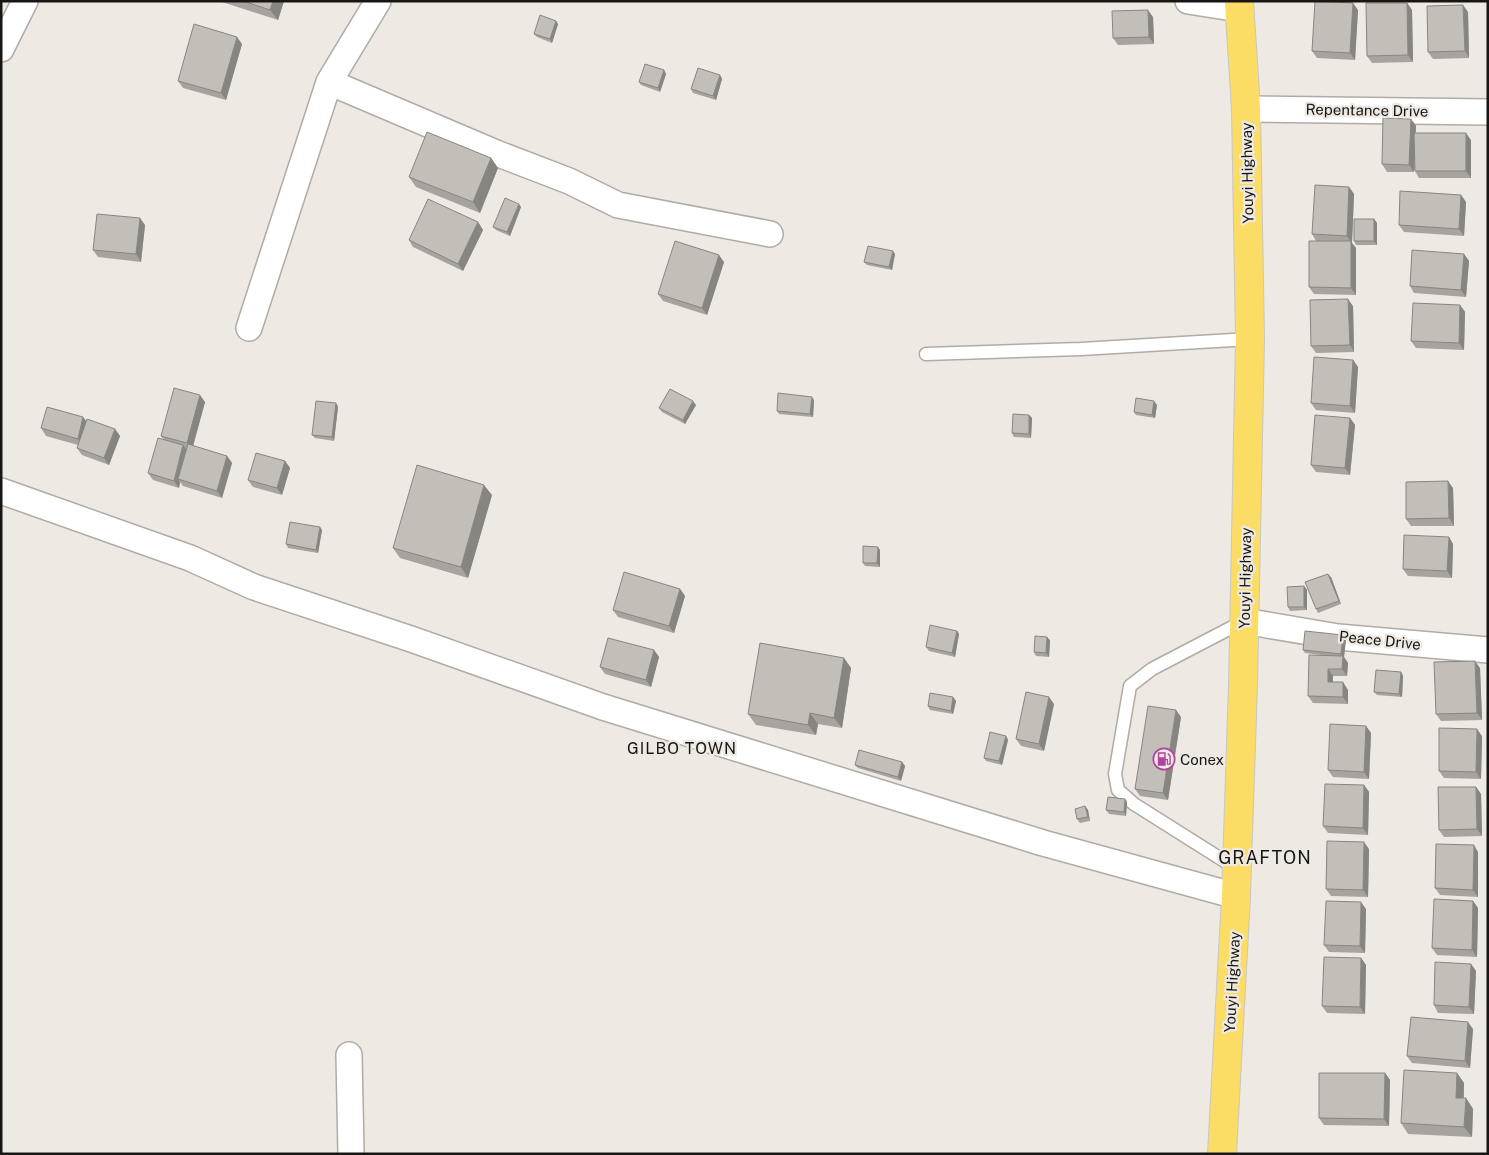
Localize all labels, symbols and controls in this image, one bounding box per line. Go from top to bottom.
street label: Repentance Drive [1305,100,1429,120]
street label: Youyi Highway [1238,122,1256,224]
street label: Youyi Highway [1236,527,1254,629]
street label: Peace Drive [1338,627,1422,653]
district label: GILBO TOWN [627,739,737,758]
fuel station icon: Conex [1152,747,1176,771]
place label: Conex [1180,751,1224,768]
district label: GRAFTON [1218,847,1312,868]
street label: Youyi Highway [1221,931,1243,1033]

